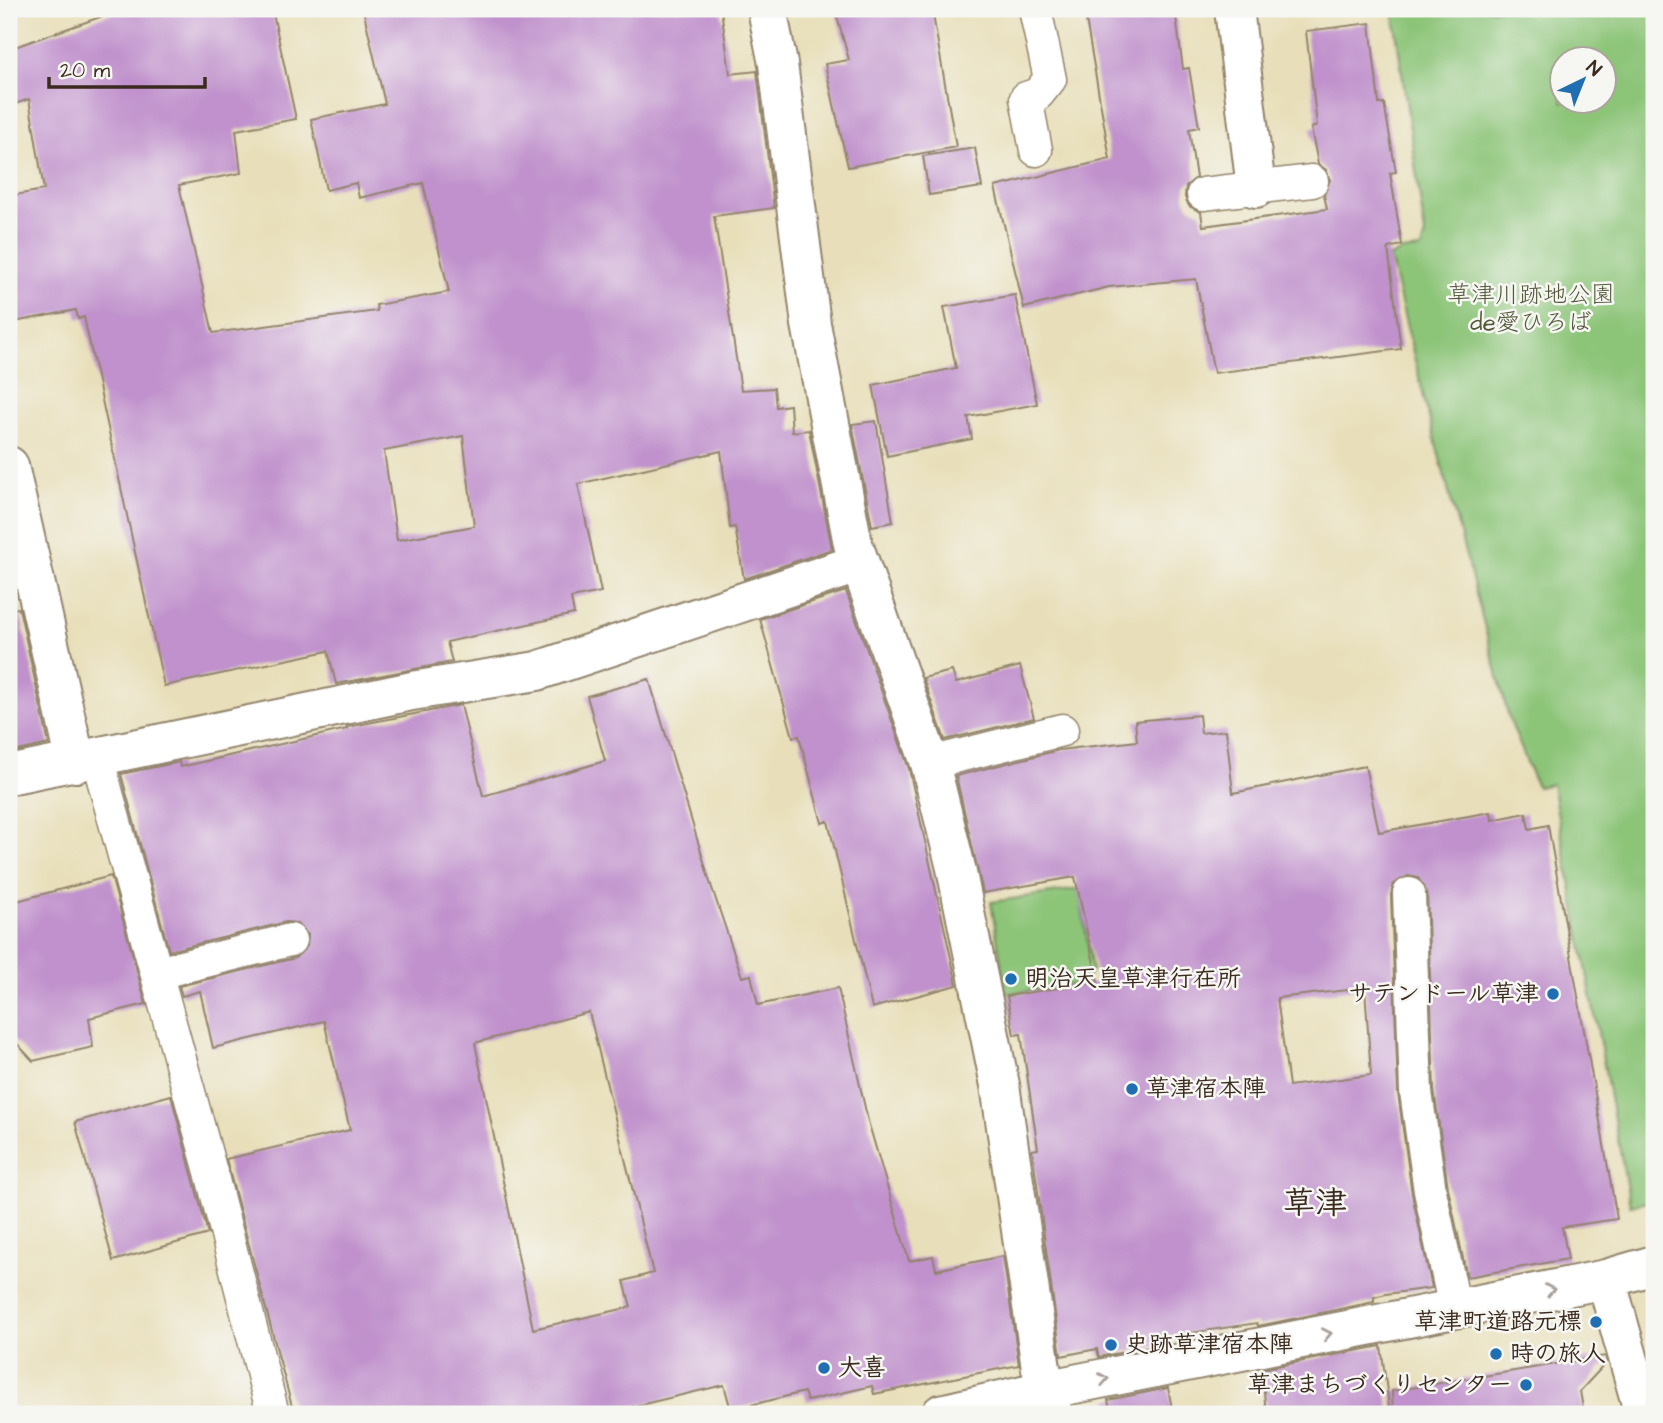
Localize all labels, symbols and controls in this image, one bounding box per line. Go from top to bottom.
scale bar [49,46,205,90]
north arrow [1548,46,1618,116]
text: N [1580,55,1607,83]
text: 20 m [60,56,111,85]
park label: 草津川跡地公園 de愛ひろば [1447,278,1615,340]
place label: 明治天皇草津行在所 [1025,962,1241,996]
marker: 明治天皇草津行在所 [1003,971,1019,987]
place label: サテンドール草津 [1348,977,1539,1011]
marker: サテンドール草津 [1545,986,1561,1002]
place label: 草津宿本陣 [1146,1072,1266,1106]
marker: 草津宿本陣 [1124,1081,1140,1097]
district label: 草津 [1283,1181,1347,1226]
one-way arrow [1544,1284,1556,1299]
place label: 草津町道路元標 [1414,1305,1582,1339]
marker: 草津町道路元標 [1588,1314,1604,1330]
place label: 史跡草津宿本陣 [1125,1328,1293,1362]
one-way arrow [1321,1328,1333,1343]
marker: 史跡草津宿本陣 [1103,1337,1119,1353]
place label: 時の旅人 [1510,1337,1606,1371]
marker: 時の旅人 [1488,1346,1504,1362]
place label: 大喜 [838,1351,886,1385]
marker: 大喜 [816,1360,832,1376]
place label: 草津まちづくりセンター [1247,1368,1512,1402]
one-way arrow [1098,1372,1110,1387]
marker: 草津まちづくりセンター [1518,1377,1534,1393]

